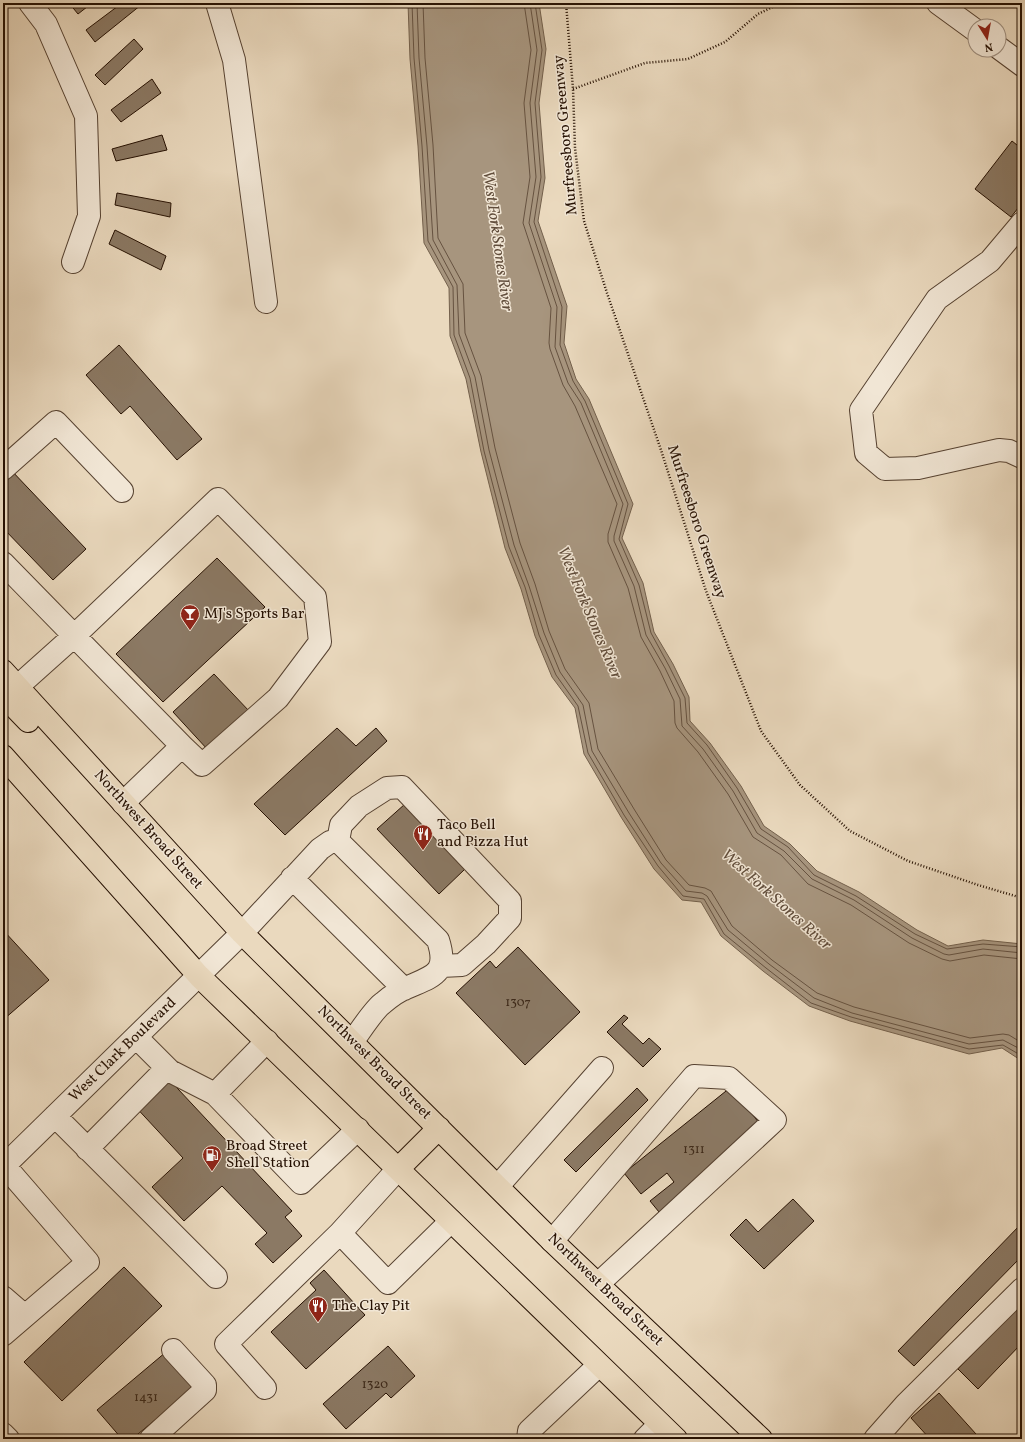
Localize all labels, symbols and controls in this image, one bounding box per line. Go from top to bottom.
north arrow [967,18,1007,58]
text: N [983,38,994,54]
street label: Murfreesboro Greenway [549,54,583,216]
water label: West Fork Stones River [476,169,518,314]
street label: Murfreesboro Greenway [661,442,731,602]
water label: West Fork Stones River [551,543,627,683]
bar icon: MJ's Sports Bar [179,603,201,631]
place label: MJ's Sports Bar [204,604,304,625]
street label: Northwest Broad Street [89,766,207,894]
place label: Taco Bell and Pizza Hut [437,815,529,853]
restaurant icon: Taco Bell and Pizza Hut [412,823,434,851]
water label: West Fork Stones River [716,844,837,956]
street label: West Clark Boulevard [65,993,181,1107]
house number: 1307 [505,994,531,1012]
street label: Northwest Broad Street [312,1001,436,1125]
place label: Broad Street Shell Station [226,1136,310,1174]
house number: 1311 [683,1141,705,1159]
fuel station icon: Broad Street Shell Station [201,1144,223,1172]
street label: Northwest Broad Street [542,1229,668,1351]
restaurant icon: The Clay Pit [307,1295,329,1323]
place label: The Clay Pit [332,1296,410,1317]
house number: 1320 [362,1376,388,1394]
house number: 1431 [134,1389,158,1407]

